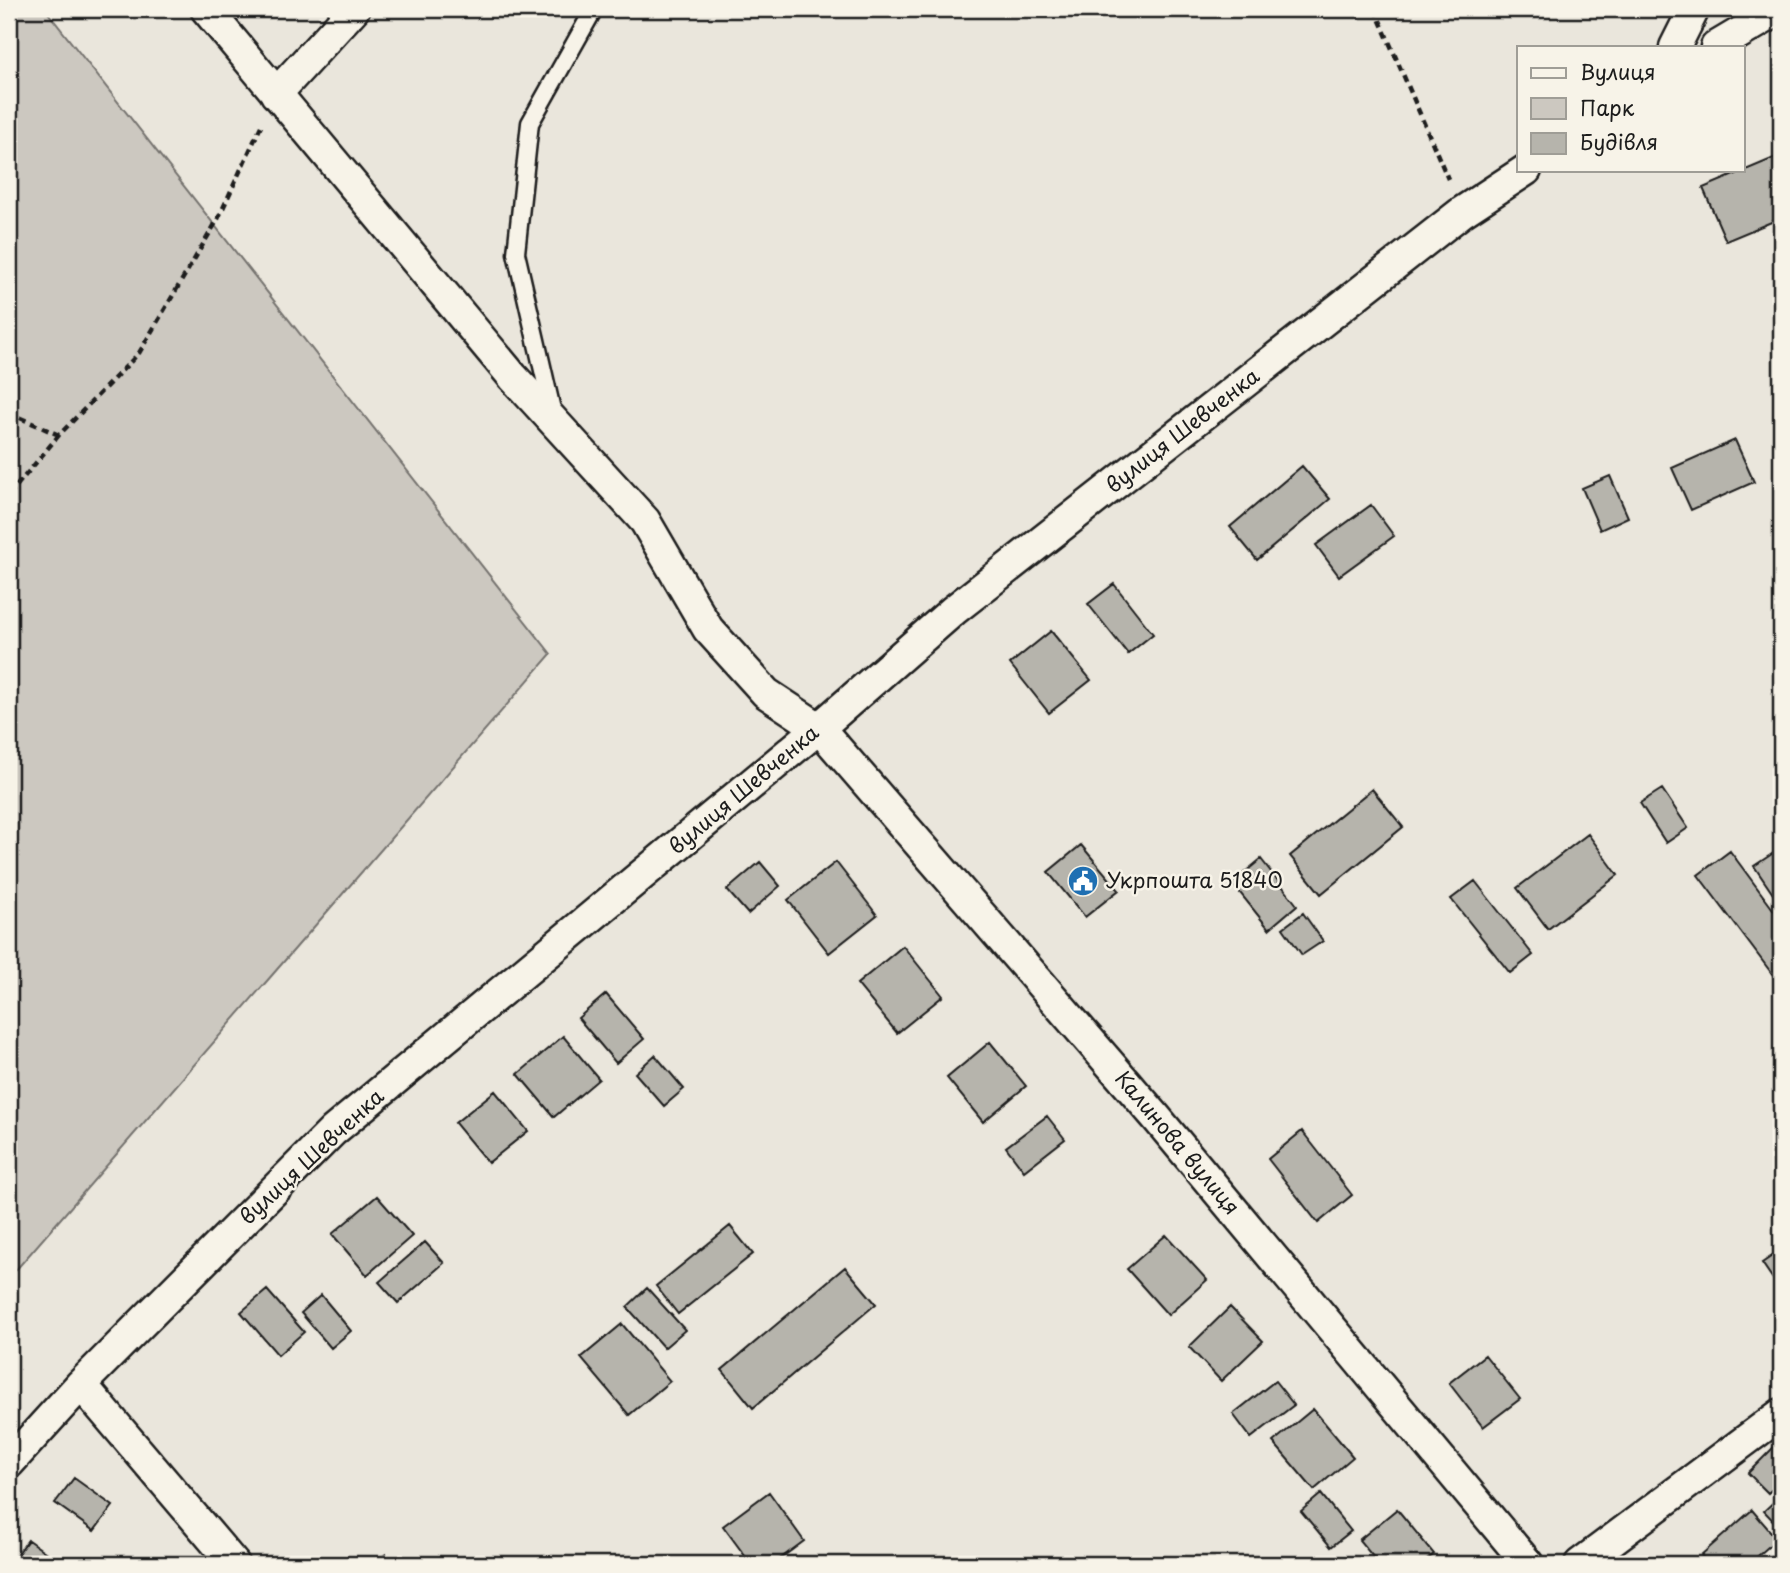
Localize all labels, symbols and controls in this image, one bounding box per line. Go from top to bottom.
legend [1517,46,1744,172]
text: Вулиця [1580,55,1656,87]
text: Парк [1580,91,1635,123]
text: Будівля [1580,125,1658,157]
street label: вулиця Шевченка [1098,359,1265,500]
street label: вулиця Шевченка [661,716,825,861]
place label: Укрпошта 51840 [1106,863,1283,895]
public building icon: Укрпошта 51840 [1066,864,1100,898]
street label: Калинова вулиця [1108,1063,1249,1221]
street label: вулиця Шевченка [231,1080,390,1231]

